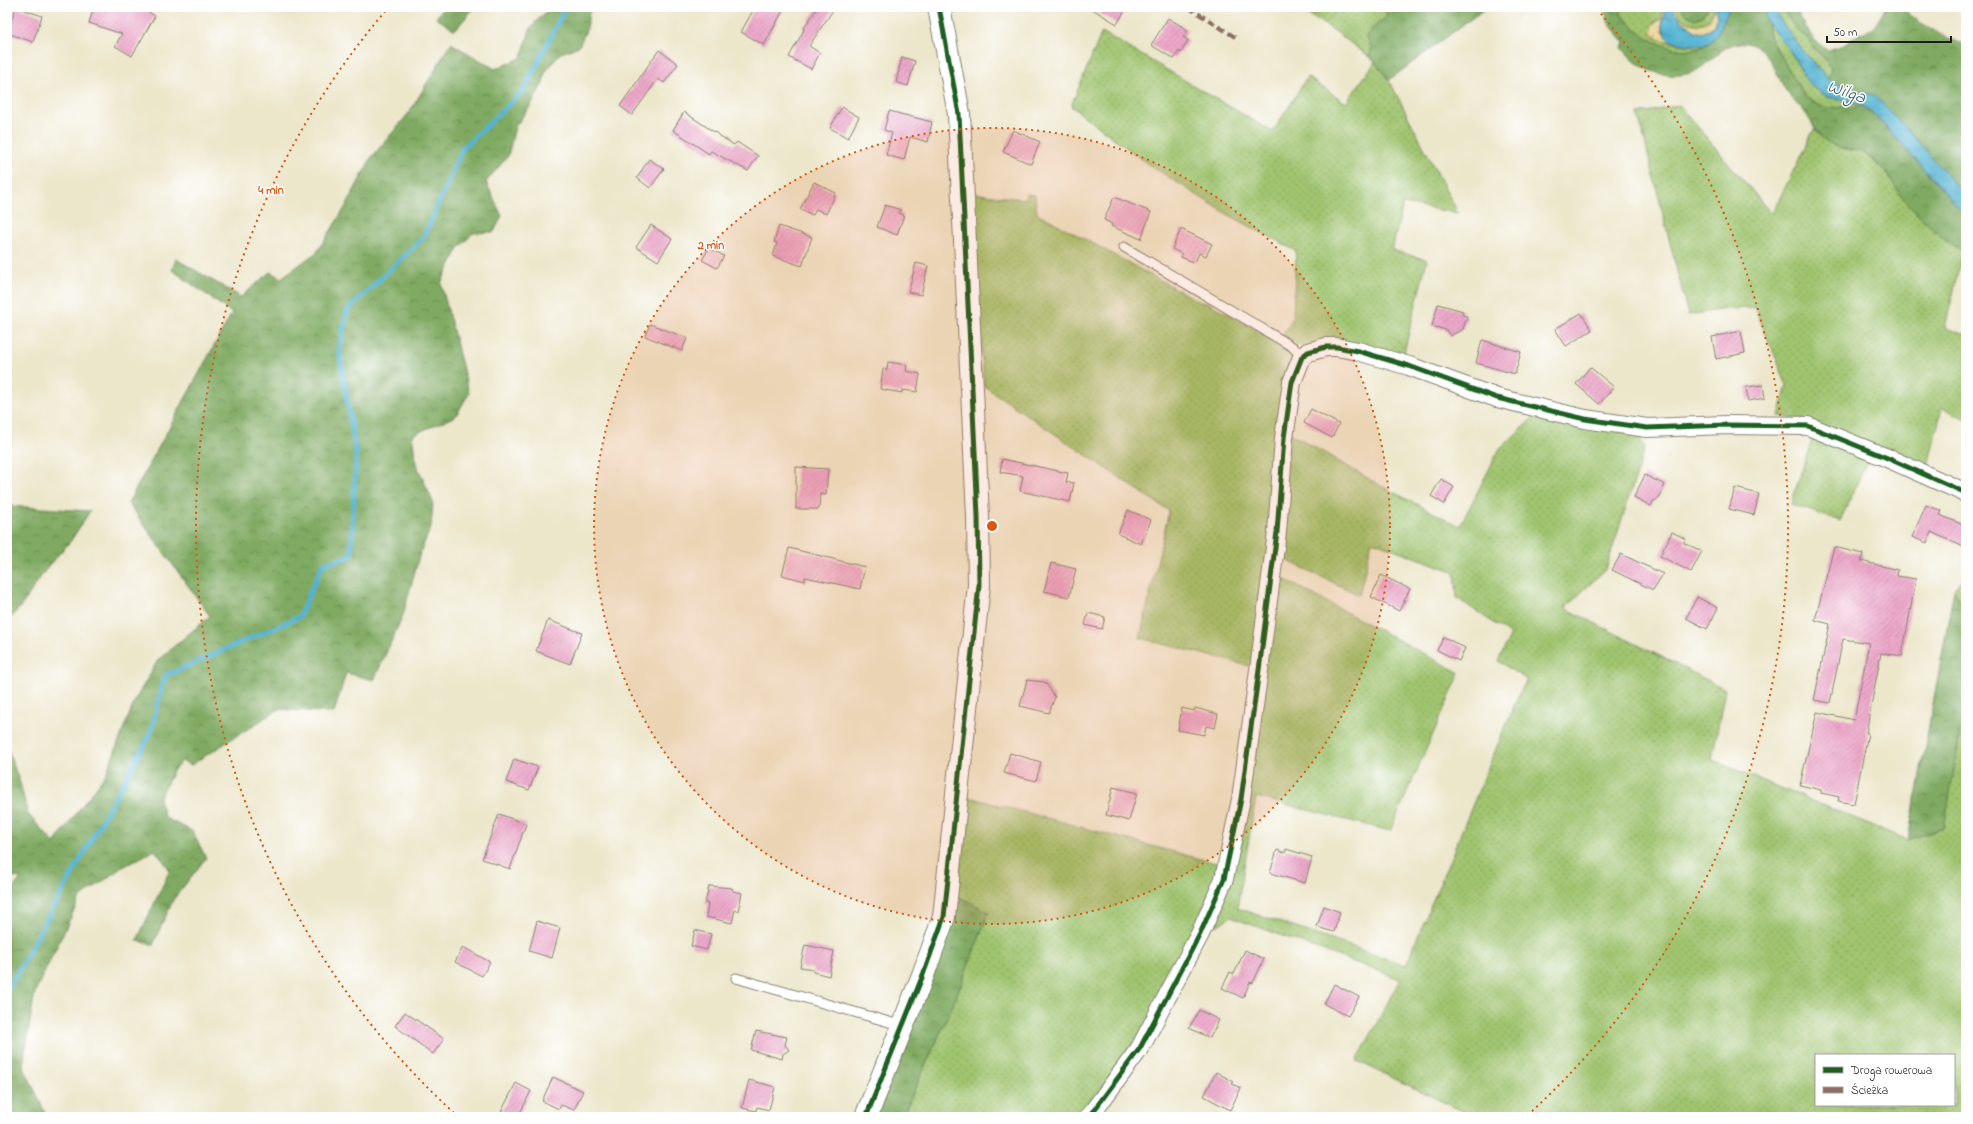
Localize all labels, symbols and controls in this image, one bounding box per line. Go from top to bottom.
scale bar [1827,18,1951,44]
text: 50 m [1833,24,1857,42]
water label: Wilga [1823,74,1869,112]
text: 4 min [257,182,284,200]
text: 2 min [697,237,724,255]
centre of rings [985,519,999,533]
legend [1815,1054,1955,1106]
text: Droga rowerowa [1850,1062,1932,1081]
text: Ścieżka [1851,1082,1888,1100]

